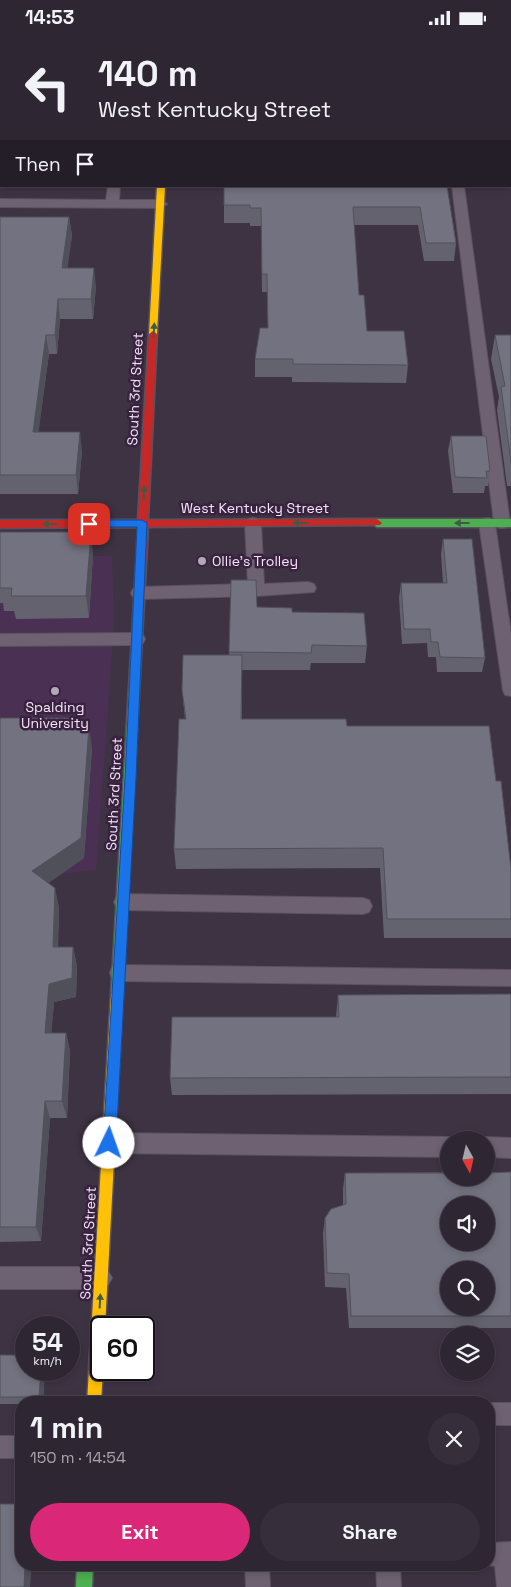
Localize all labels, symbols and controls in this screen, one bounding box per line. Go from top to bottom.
text: 14:53 [25,5,74,30]
text: 140 m [98,52,198,96]
icon: left [15,55,80,120]
text: West Kentucky Street [98,95,331,123]
icon: arrive [71,150,99,178]
text: Then [15,152,61,177]
one-way arrow [150,322,158,338]
street label: South 3rd Street [123,332,147,446]
one-way arrow [141,484,149,500]
street label: West Kentucky Street [181,499,329,517]
pin [68,503,110,545]
icon: arrive [75,510,103,538]
one-way arrow [292,519,308,527]
one-way arrow [454,519,470,527]
one-way arrow [42,520,58,528]
place label: Ollie's Trolley [212,552,298,570]
marker: Ollie's Trolley [196,555,208,567]
marker: Spalding University [49,685,61,697]
place label: Spalding University [21,698,89,732]
street label: South 3rd Street [102,737,126,851]
position arrow [82,1116,134,1168]
north arrow [440,1131,495,1186]
map controls [440,1131,495,1381]
street label: South 3rd Street [76,1186,100,1300]
button: sound [440,1196,495,1251]
button: search [440,1261,495,1316]
one-way arrow [96,1293,104,1309]
speed limit sign: 60 [90,1316,155,1381]
text: 54 [32,1326,63,1358]
button: layers [440,1326,495,1381]
text: km/h [33,1353,62,1369]
text: 1 min [30,1408,103,1447]
button: close [428,1413,480,1465]
text: 150 m · 14:54 [30,1447,126,1468]
button: Exit [30,1503,250,1561]
button: Share [260,1503,480,1561]

